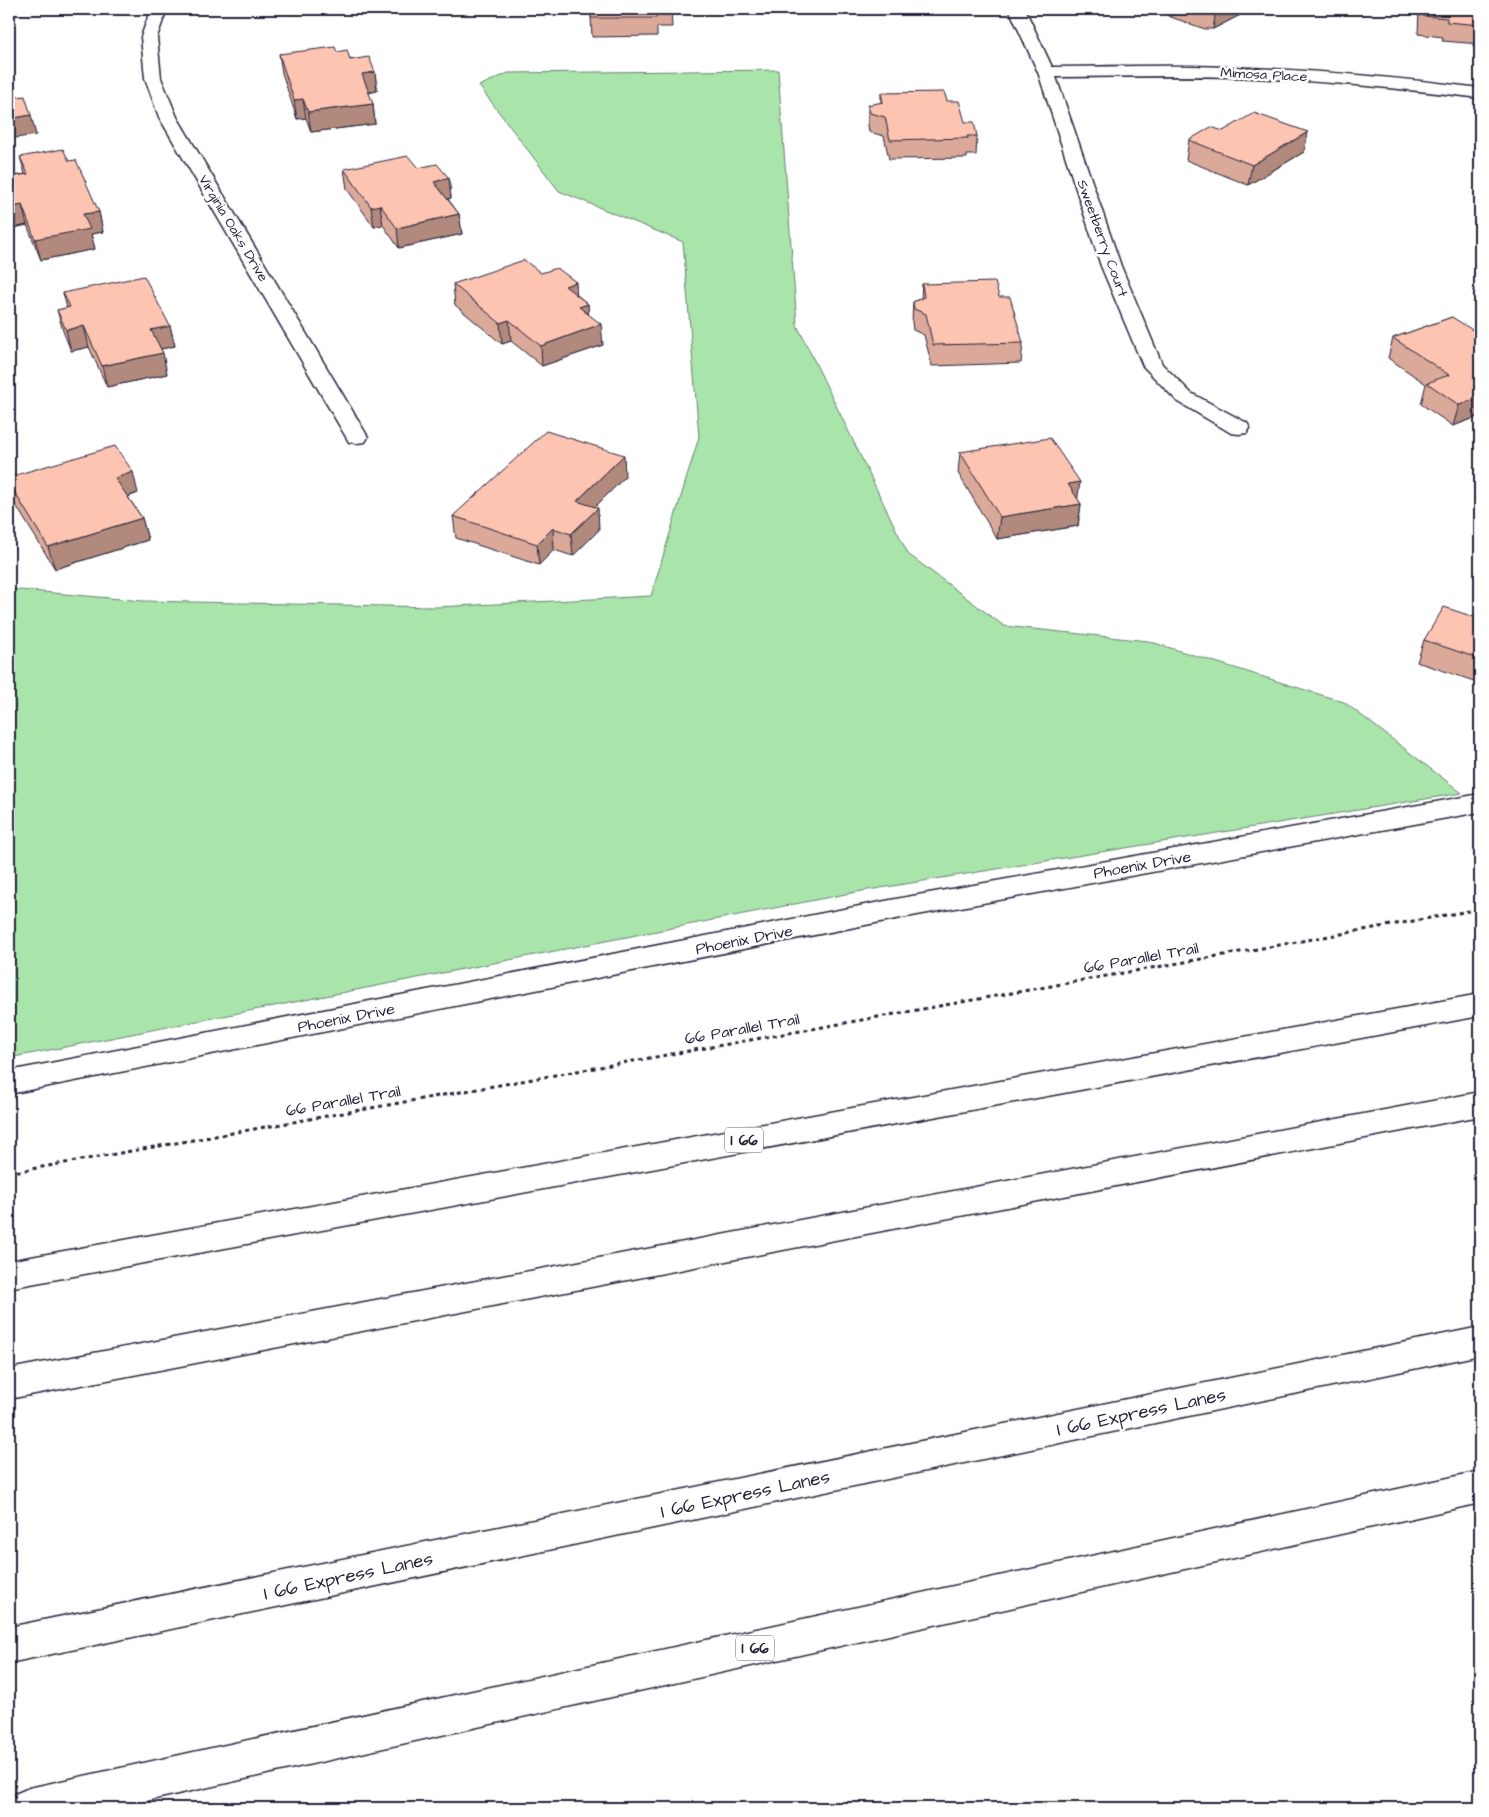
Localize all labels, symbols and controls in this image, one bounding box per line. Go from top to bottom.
street label: Mimosa Place [1220,63,1308,87]
street label: Virginia Oaks Drive [193,171,273,286]
street label: Sweetberry Court [1072,177,1133,300]
street label: Phoenix Drive [1092,846,1193,884]
street label: Phoenix Drive [694,920,795,960]
street label: 66 Parallel Trail [1082,937,1200,979]
street label: Phoenix Drive [296,998,397,1038]
street label: 66 Parallel Trail [683,1008,801,1050]
street label: 66 Parallel Trail [284,1080,402,1122]
road number: I 66 [725,1128,763,1152]
street label: I 66 Express Lanes [1054,1381,1228,1444]
street label: I 66 Express Lanes [658,1463,832,1526]
street label: I 66 Express Lanes [261,1545,435,1608]
road number: I 66 [736,1636,774,1660]

